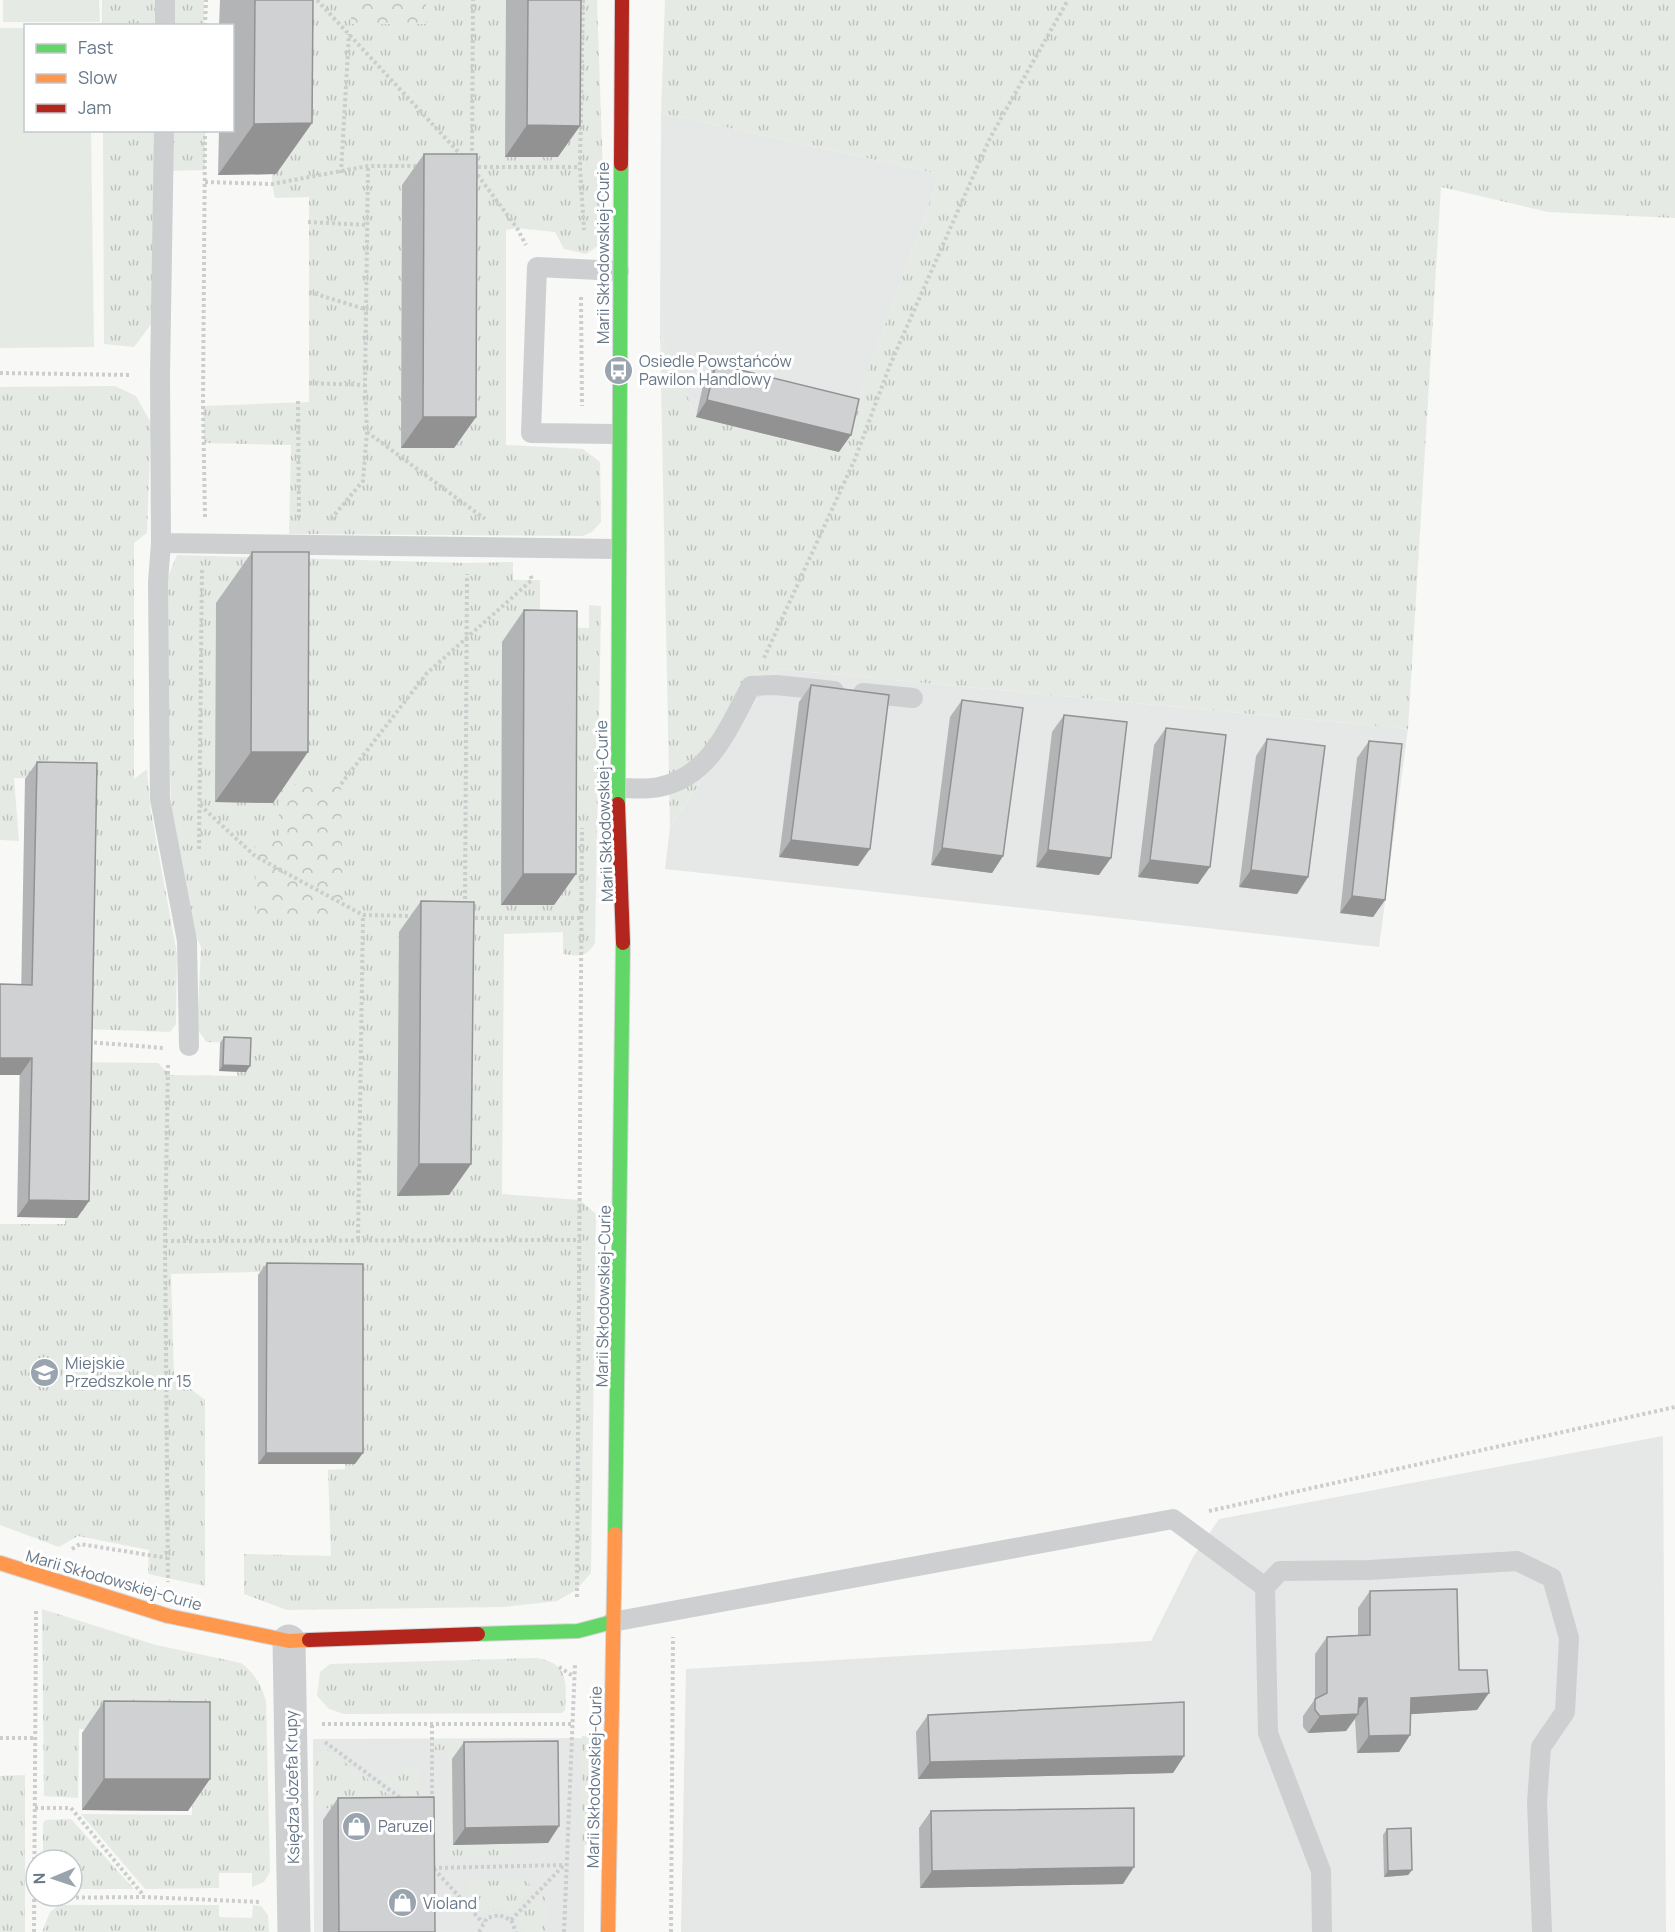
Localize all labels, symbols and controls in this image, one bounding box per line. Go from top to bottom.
legend [24,24,234,132]
text: Fast [78,35,113,59]
text: Slow [78,65,118,89]
text: Jam [78,95,112,119]
street label: Marii Skłodowskiej-Curie [592,162,614,344]
place label: Osiedle Powstańców Pawilon Handlowy [639,350,792,390]
bus stop icon: Osiedle Powstańców Pawilon Handlowy [602,354,634,386]
street label: Marii Skłodowskiej-Curie [590,720,618,902]
street label: Marii Skłodowskiej-Curie [590,1205,616,1387]
place label: Miejskie Przedszkole nr 15 [65,1352,191,1392]
school or university icon: Miejskie Przedszkole nr 15 [28,1356,60,1388]
street label: Marii Skłodowskiej-Curie [23,1544,205,1616]
street label: Marii Skłodowskiej-Curie [581,1686,607,1868]
street label: Księdza Józefa Krupy [280,1709,304,1864]
shop icon: Paruzel [341,1810,373,1842]
place label: Paruzel [378,1815,432,1837]
north arrow [24,1848,84,1908]
text: N [28,1872,50,1885]
shop icon: Violand [386,1887,418,1919]
place label: Violand [423,1892,477,1914]

